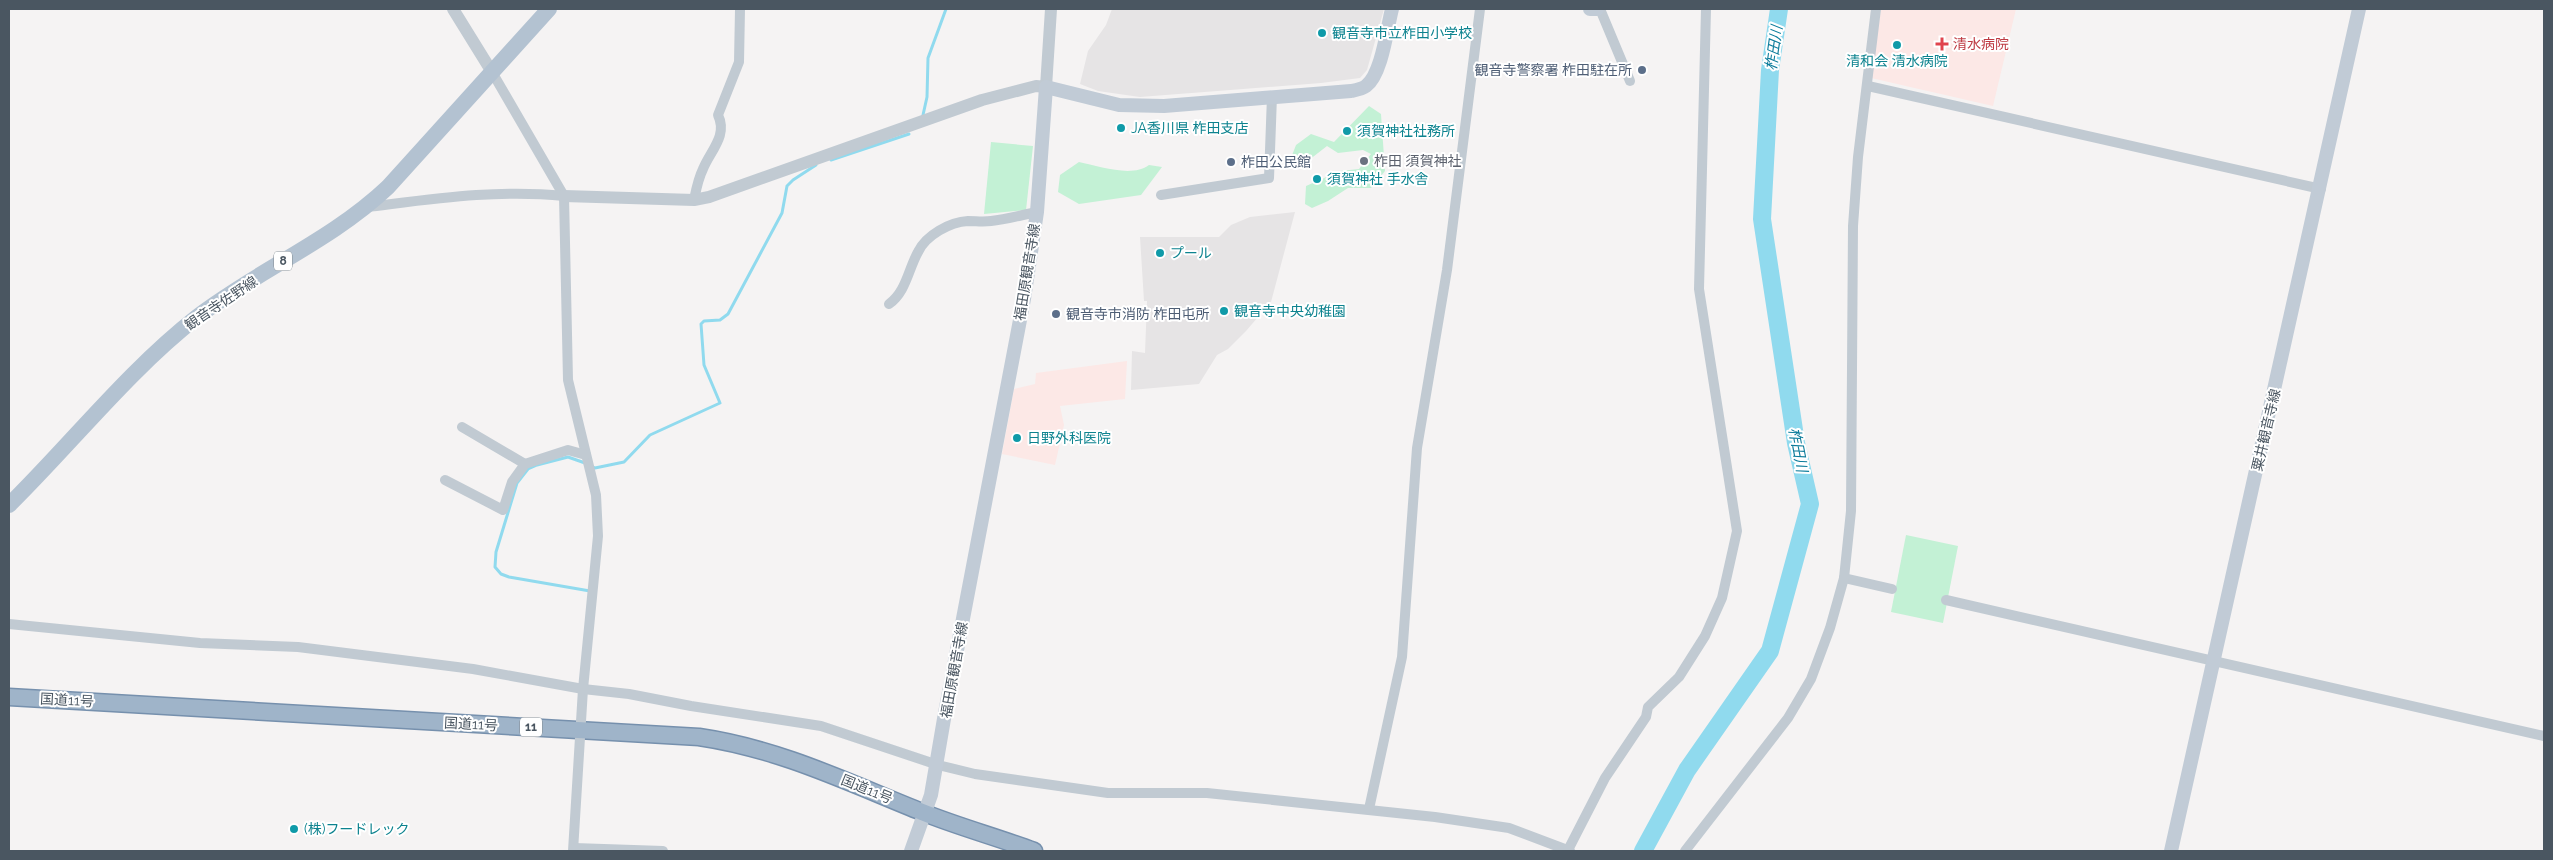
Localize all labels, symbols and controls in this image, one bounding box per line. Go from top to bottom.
water label: 柞田川 [1762,22,1786,72]
place label: 観音寺市立柞田小学校 [1332,25,1472,41]
marker: 観音寺市立柞田小学校 [1316,27,1328,39]
place label: 清水病院 [1953,36,2009,52]
marker: 清水病院 [1935,37,1949,51]
marker: 清和会 清水病院 [1891,39,1903,51]
place label: 清和会 清水病院 [1846,53,1948,69]
place label: 観音寺警察署 柞田駐在所 [1474,62,1632,78]
marker: 観音寺警察署 柞田駐在所 [1636,64,1648,76]
place label: JA香川県 柞田支店 [1131,120,1249,136]
marker: JA香川県 柞田支店 [1115,122,1127,134]
place label: 須賀神社社務所 [1357,123,1455,139]
marker: 須賀神社社務所 [1341,125,1353,137]
place label: 柞田 須賀神社 [1374,153,1462,169]
place label: 柞田公民館 [1241,154,1311,170]
marker: 柞田 須賀神社 [1358,155,1370,167]
marker: 柞田公民館 [1225,156,1237,168]
place label: 須賀神社 手水舎 [1327,171,1429,187]
marker: 須賀神社 手水舎 [1311,173,1323,185]
street label: 福田原観音寺線 [1011,222,1043,322]
place label: プール [1170,245,1212,261]
marker: プール [1154,247,1166,259]
road number: 8 [274,252,292,270]
street label: 観音寺佐野線 [182,273,260,333]
place label: 観音寺中央幼稚園 [1234,303,1346,319]
marker: 観音寺中央幼稚園 [1218,305,1230,317]
place label: 観音寺市消防 柞田屯所 [1066,306,1210,322]
marker: 観音寺市消防 柞田屯所 [1050,308,1062,320]
street label: 粟井観音寺線 [2249,387,2283,473]
water label: 柞田川 [1785,426,1812,476]
place label: 日野外科医院 [1027,430,1111,446]
marker: 日野外科医院 [1011,432,1023,444]
street label: 福田原観音寺線 [938,620,970,720]
street label: 国道11号 [40,691,94,709]
street label: 国道11号 [444,715,498,733]
road number: 11 [520,718,542,736]
street label: 国道11号 [839,771,895,807]
place label: (株)フードレック [304,821,410,837]
marker: (株)フードレック [288,823,300,835]

